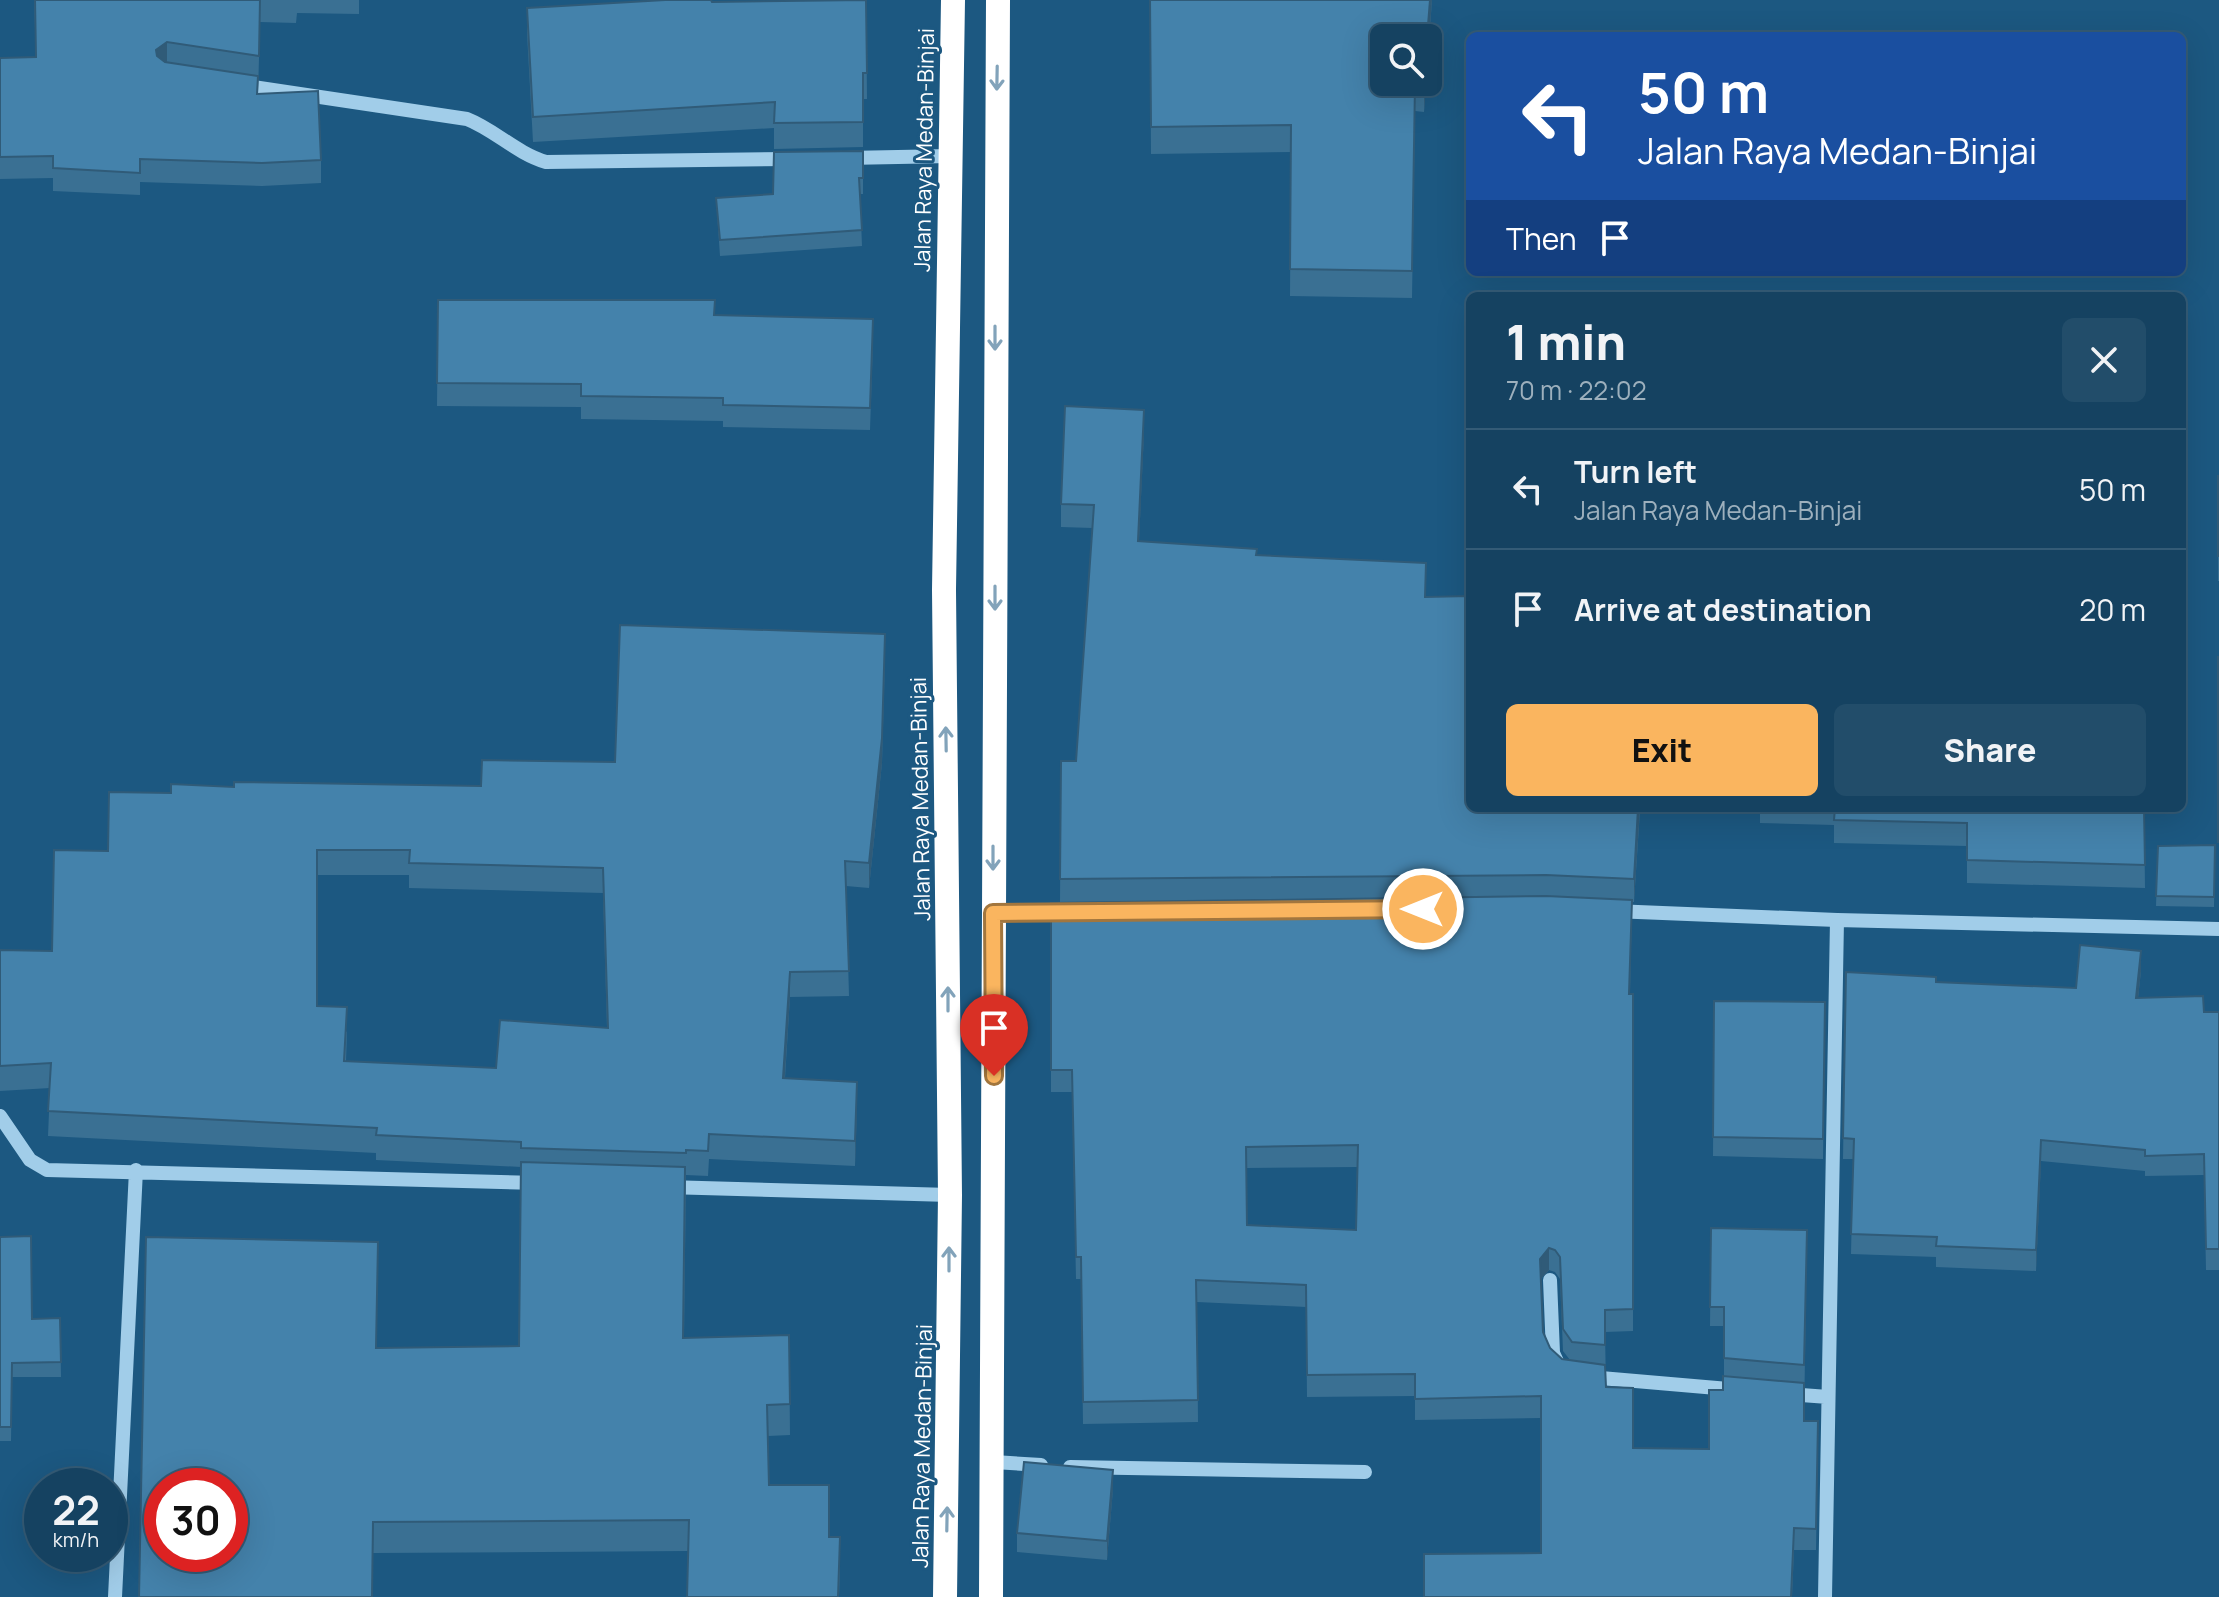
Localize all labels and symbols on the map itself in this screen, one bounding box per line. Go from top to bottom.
street label: Jalan Raya Medan-Binjai [907,28,941,272]
one-way arrow [989,64,1004,91]
one-way arrow [987,324,1003,351]
one-way arrow [987,584,1003,611]
street label: Jalan Raya Medan-Binjai [903,677,937,921]
one-way arrow [938,726,953,753]
one-way arrow [986,844,1001,871]
position arrow [1381,867,1465,951]
one-way arrow [940,986,956,1013]
pin [960,994,1028,1076]
one-way arrow [941,1246,957,1273]
street label: Jalan Raya Medan-Binjai [905,1324,939,1568]
speed limit sign: 30 [144,1468,248,1572]
one-way arrow [940,1506,955,1533]

